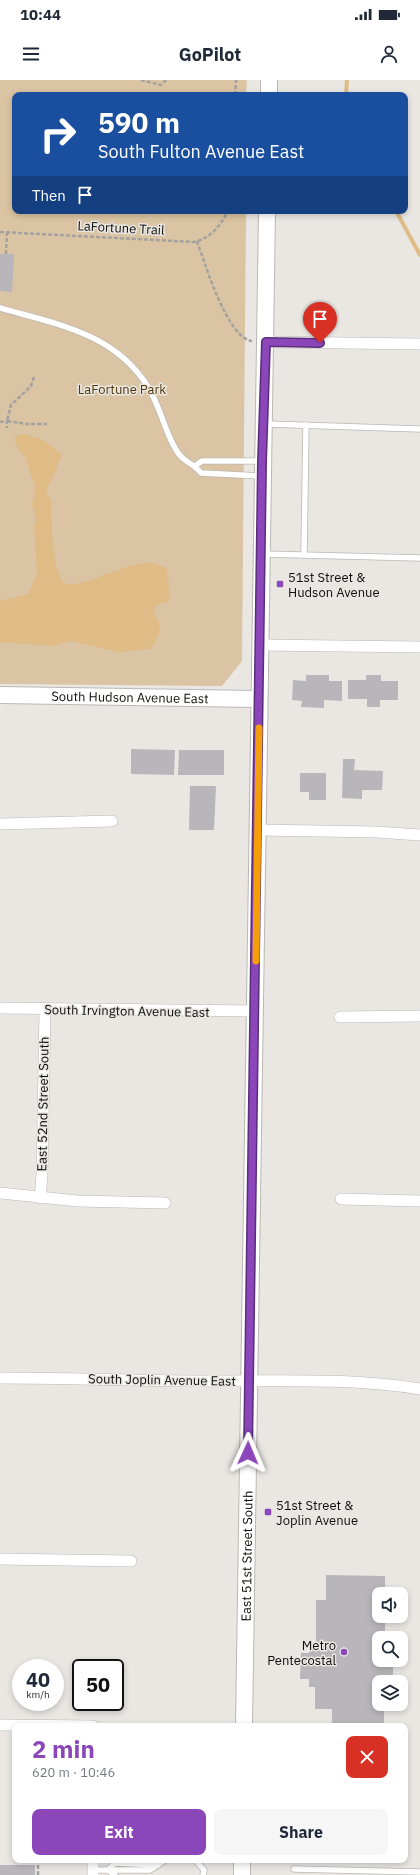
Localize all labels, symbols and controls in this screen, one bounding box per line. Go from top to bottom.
text: 10:44 [20,5,61,24]
icon: menu [20,43,42,65]
text: GoPilot [179,43,241,66]
icon: person [378,43,400,65]
text: 590 m [98,104,180,141]
icon: right [32,108,84,160]
text: South Fulton Avenue East [98,140,304,163]
icon: arrive [74,184,96,206]
text: Then [32,186,66,205]
street label: LaFortune Trail [77,217,166,239]
pin [303,302,337,343]
icon: arrive [309,308,331,330]
park label: LaFortune Park [78,381,166,398]
place label: 51st Street & Hudson Avenue [288,569,380,601]
marker: 51st Street & Hudson Avenue [275,579,285,589]
street label: South Hudson Avenue East [51,687,209,707]
street label: South Irvington Avenue East [44,1001,210,1021]
street label: East 52nd Street South [33,1036,53,1172]
street label: South Joplin Avenue East [88,1370,236,1390]
position arrow [227,1432,269,1474]
street label: East 51st Street South [237,1490,256,1622]
place label: 51st Street & Joplin Avenue [276,1497,358,1529]
marker: 51st Street & Joplin Avenue [263,1507,273,1517]
map controls [372,1587,408,1711]
button: sound [372,1587,408,1623]
button: search [372,1631,408,1667]
place label: Metro Pentecostal [267,1637,336,1669]
marker: Metro Pentecostal [339,1647,349,1657]
speed limit sign: 50 [72,1659,124,1711]
text: 40 [26,1666,50,1693]
button: layers [372,1675,408,1711]
text: km/h [26,1688,50,1701]
text: 2 min [32,1733,95,1765]
button: close [346,1736,388,1778]
text: 620 m · 10:46 [32,1764,115,1781]
button: Exit [32,1809,206,1855]
button: Share [214,1809,388,1855]

